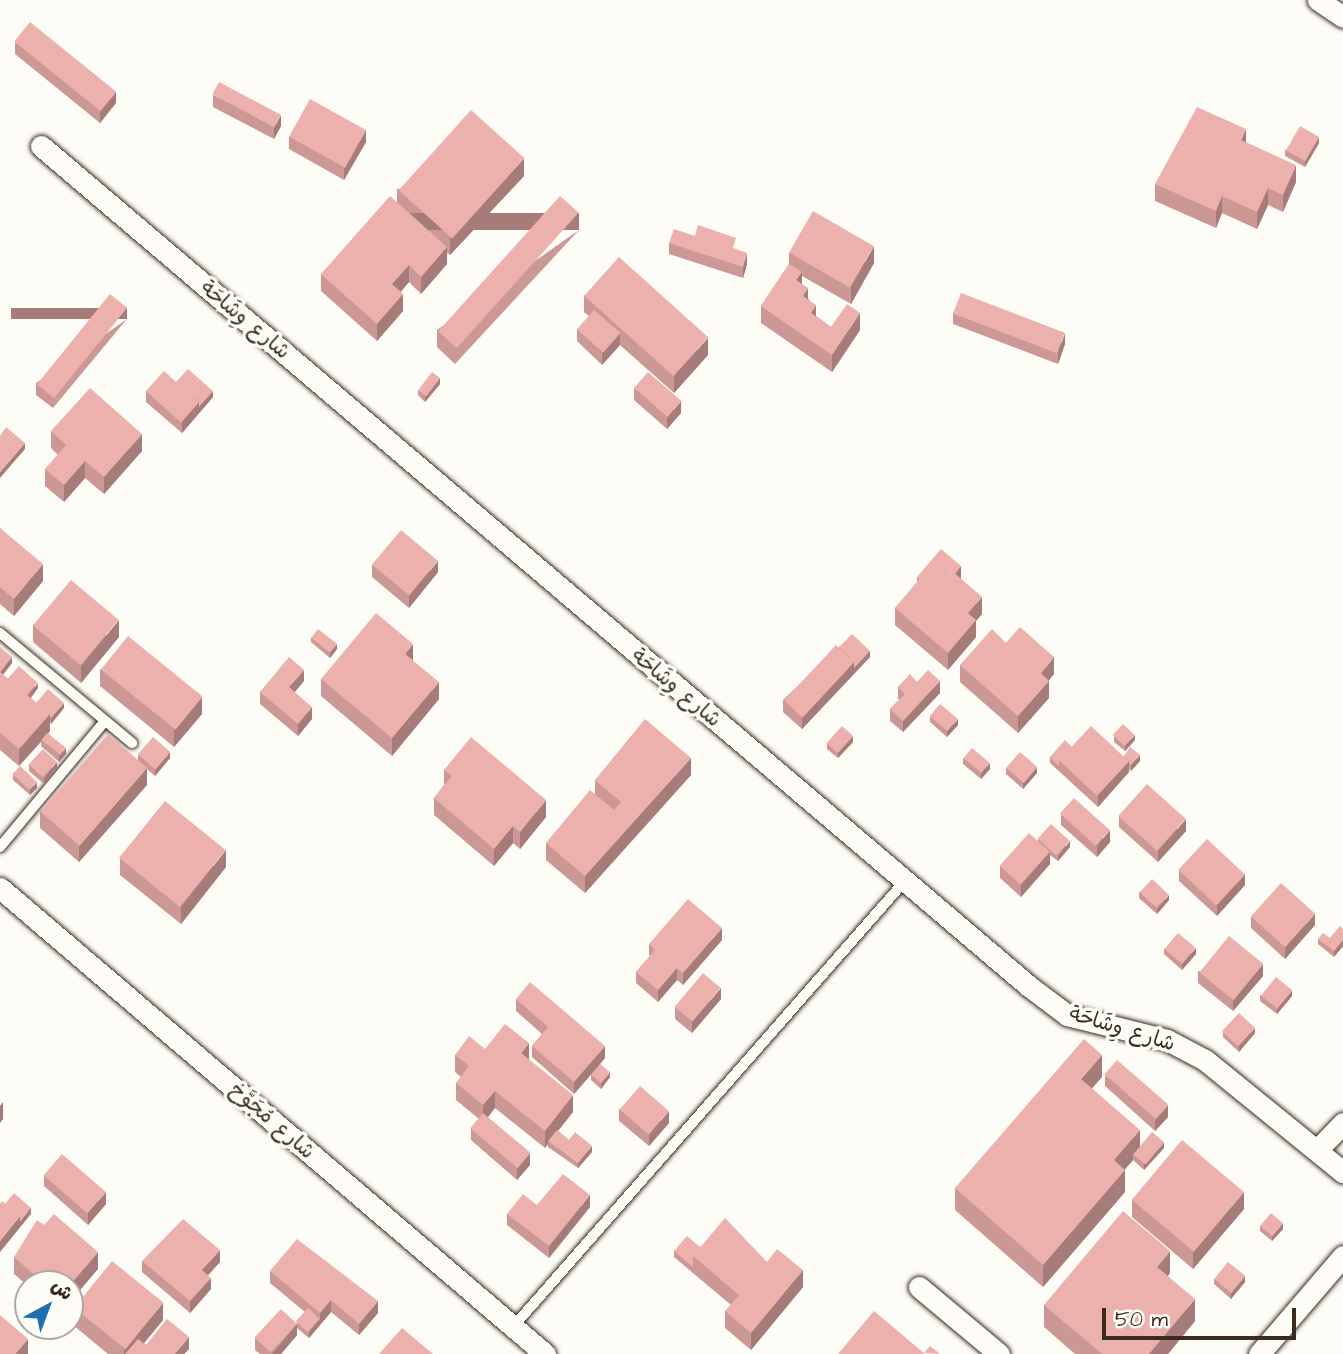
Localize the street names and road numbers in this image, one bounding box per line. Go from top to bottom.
street label: شارع وِشَاحَة [195,275,295,365]
street label: شارع وِشَاحَة [626,643,726,733]
street label: شارع وِشَاحَة [1066,1001,1178,1057]
street label: شارع مُجَوَّخ [224,1077,320,1165]

